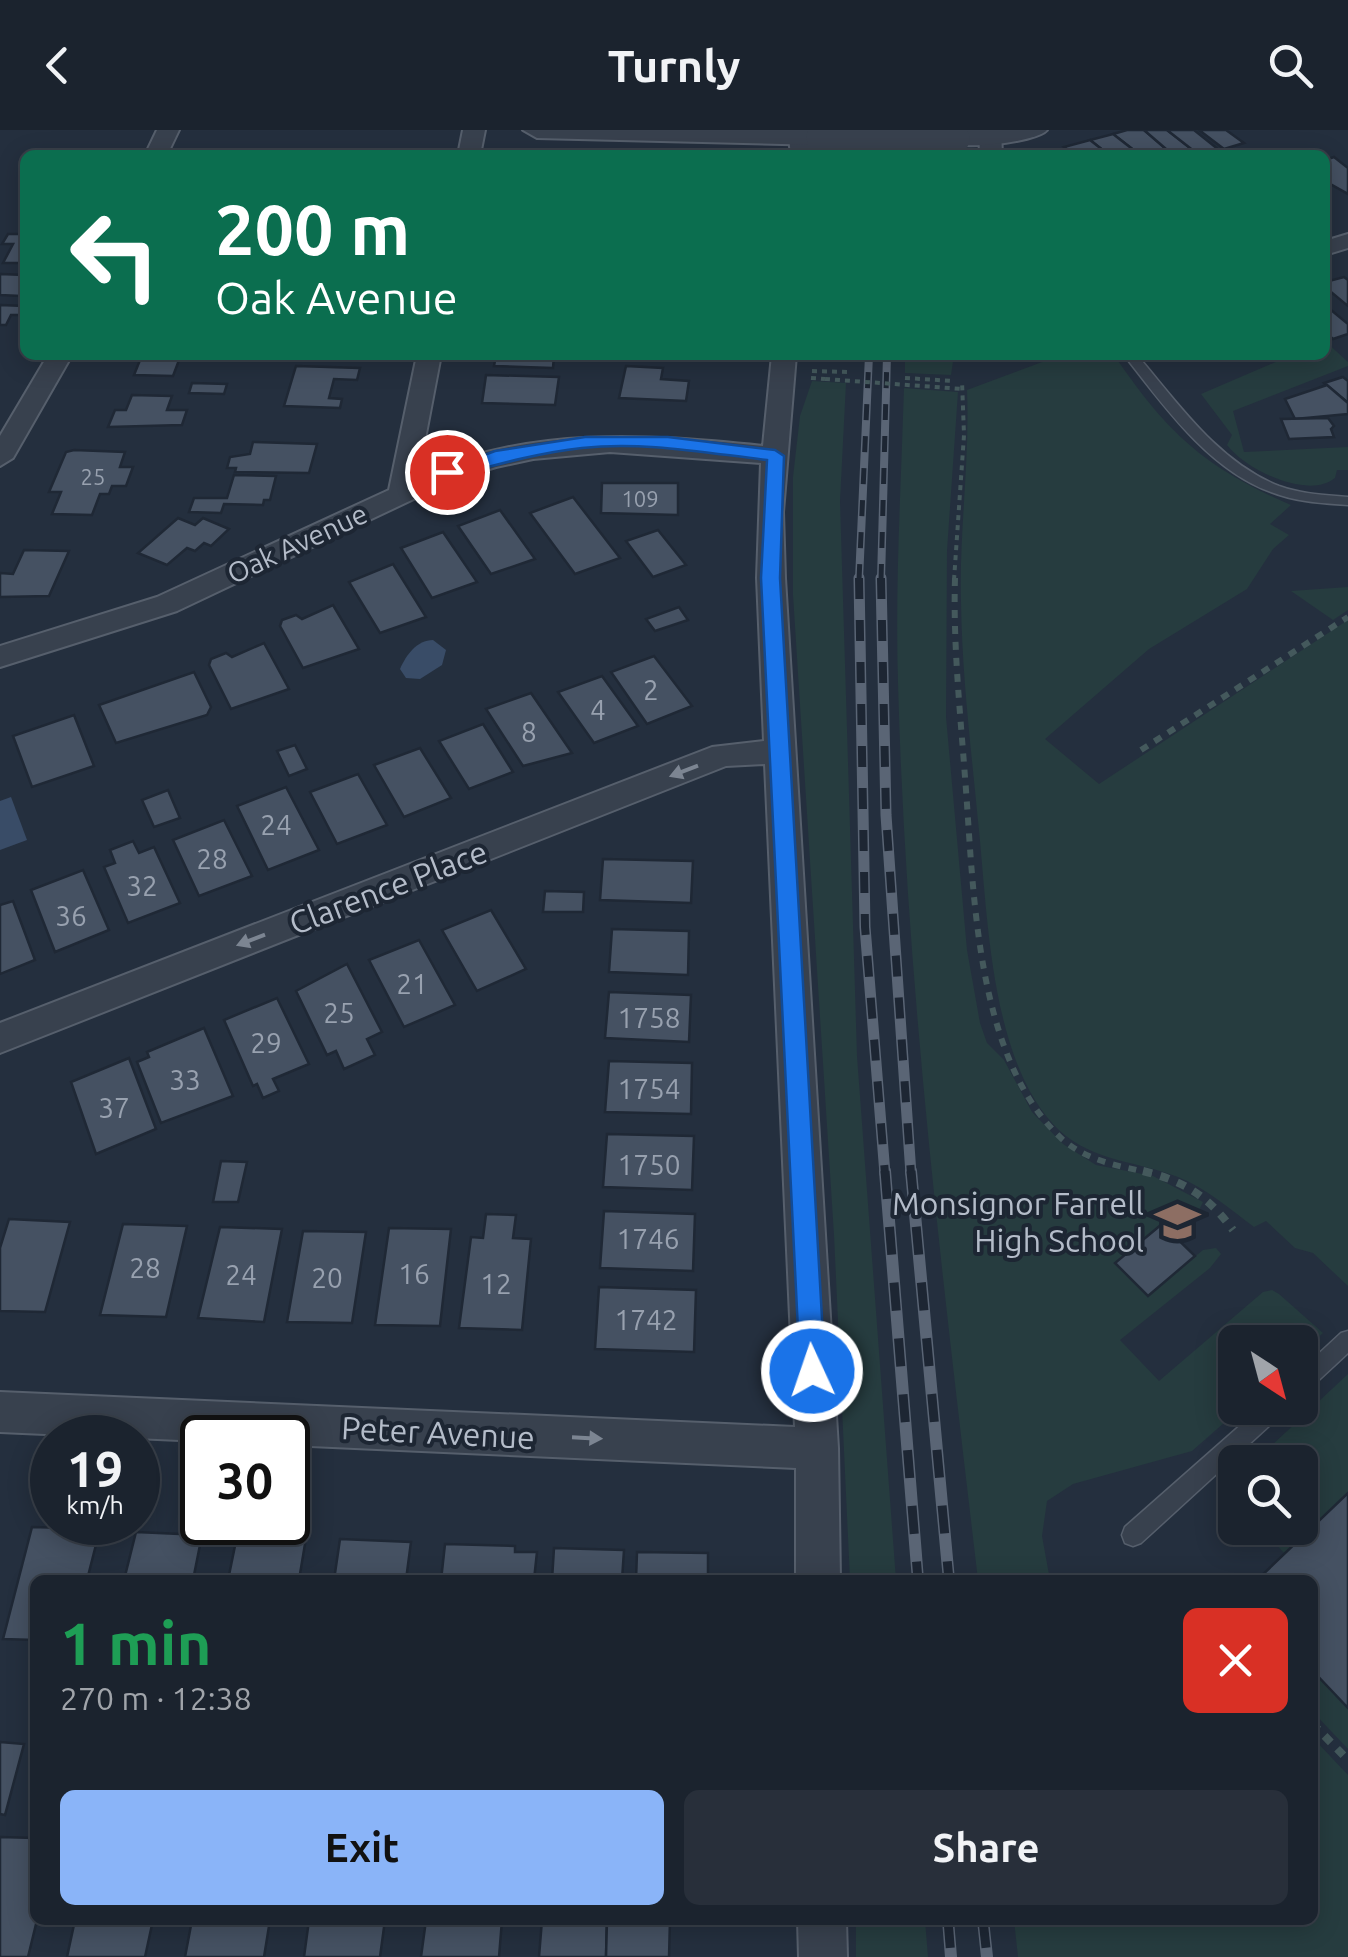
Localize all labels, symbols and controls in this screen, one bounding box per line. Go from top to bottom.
icon: back [30,38,85,93]
icon: search [1263,38,1318,93]
text: Turnly [608,40,740,91]
icon: left [50,190,180,320]
text: 200 m [215,190,410,268]
text: Oak Avenue [215,272,458,323]
pin [405,430,490,515]
icon: arrive [420,445,475,500]
house number: 25 [81,464,105,489]
house number: 109 [621,486,659,511]
street label: Oak Avenue [222,497,372,589]
house number: 2 [643,674,659,705]
house number: 4 [590,694,606,725]
house number: 8 [521,716,537,747]
one-way arrow [669,763,699,779]
house number: 24 [260,809,292,840]
street label: Clarence Place [284,833,492,941]
house number: 28 [196,843,228,874]
house number: 32 [126,870,158,901]
house number: 36 [55,900,87,931]
one-way arrow [236,932,266,948]
house number: 21 [396,968,428,999]
house number: 25 [323,997,355,1028]
house number: 1758 [617,1002,681,1033]
house number: 29 [250,1027,282,1058]
house number: 33 [169,1064,201,1095]
house number: 1754 [617,1073,681,1104]
house number: 37 [98,1092,130,1123]
house number: 1750 [617,1149,681,1180]
place label: Monsignor Farrell High School [892,1185,1144,1258]
school or university icon: Monsignor Farrell High School [1153,1197,1201,1245]
house number: 1746 [616,1223,680,1254]
house number: 28 [129,1252,161,1283]
house number: 16 [398,1258,430,1289]
house number: 24 [225,1259,257,1290]
house number: 20 [311,1262,343,1293]
house number: 12 [480,1268,512,1299]
house number: 1742 [614,1304,678,1335]
position arrow [760,1319,864,1423]
north arrow [1218,1325,1318,1425]
map controls [1218,1325,1318,1545]
street label: Peter Avenue [340,1409,536,1455]
speed limit sign: 30 [180,1415,310,1545]
one-way arrow [571,1430,603,1446]
text: 19 [67,1440,123,1496]
button: search [1218,1445,1318,1545]
text: km/h [66,1491,124,1519]
button: close [1183,1608,1288,1713]
text: 1 min [60,1609,212,1676]
text: 270 m · 12:38 [60,1680,252,1716]
button: Exit [60,1790,664,1905]
button: Share [684,1790,1288,1905]

